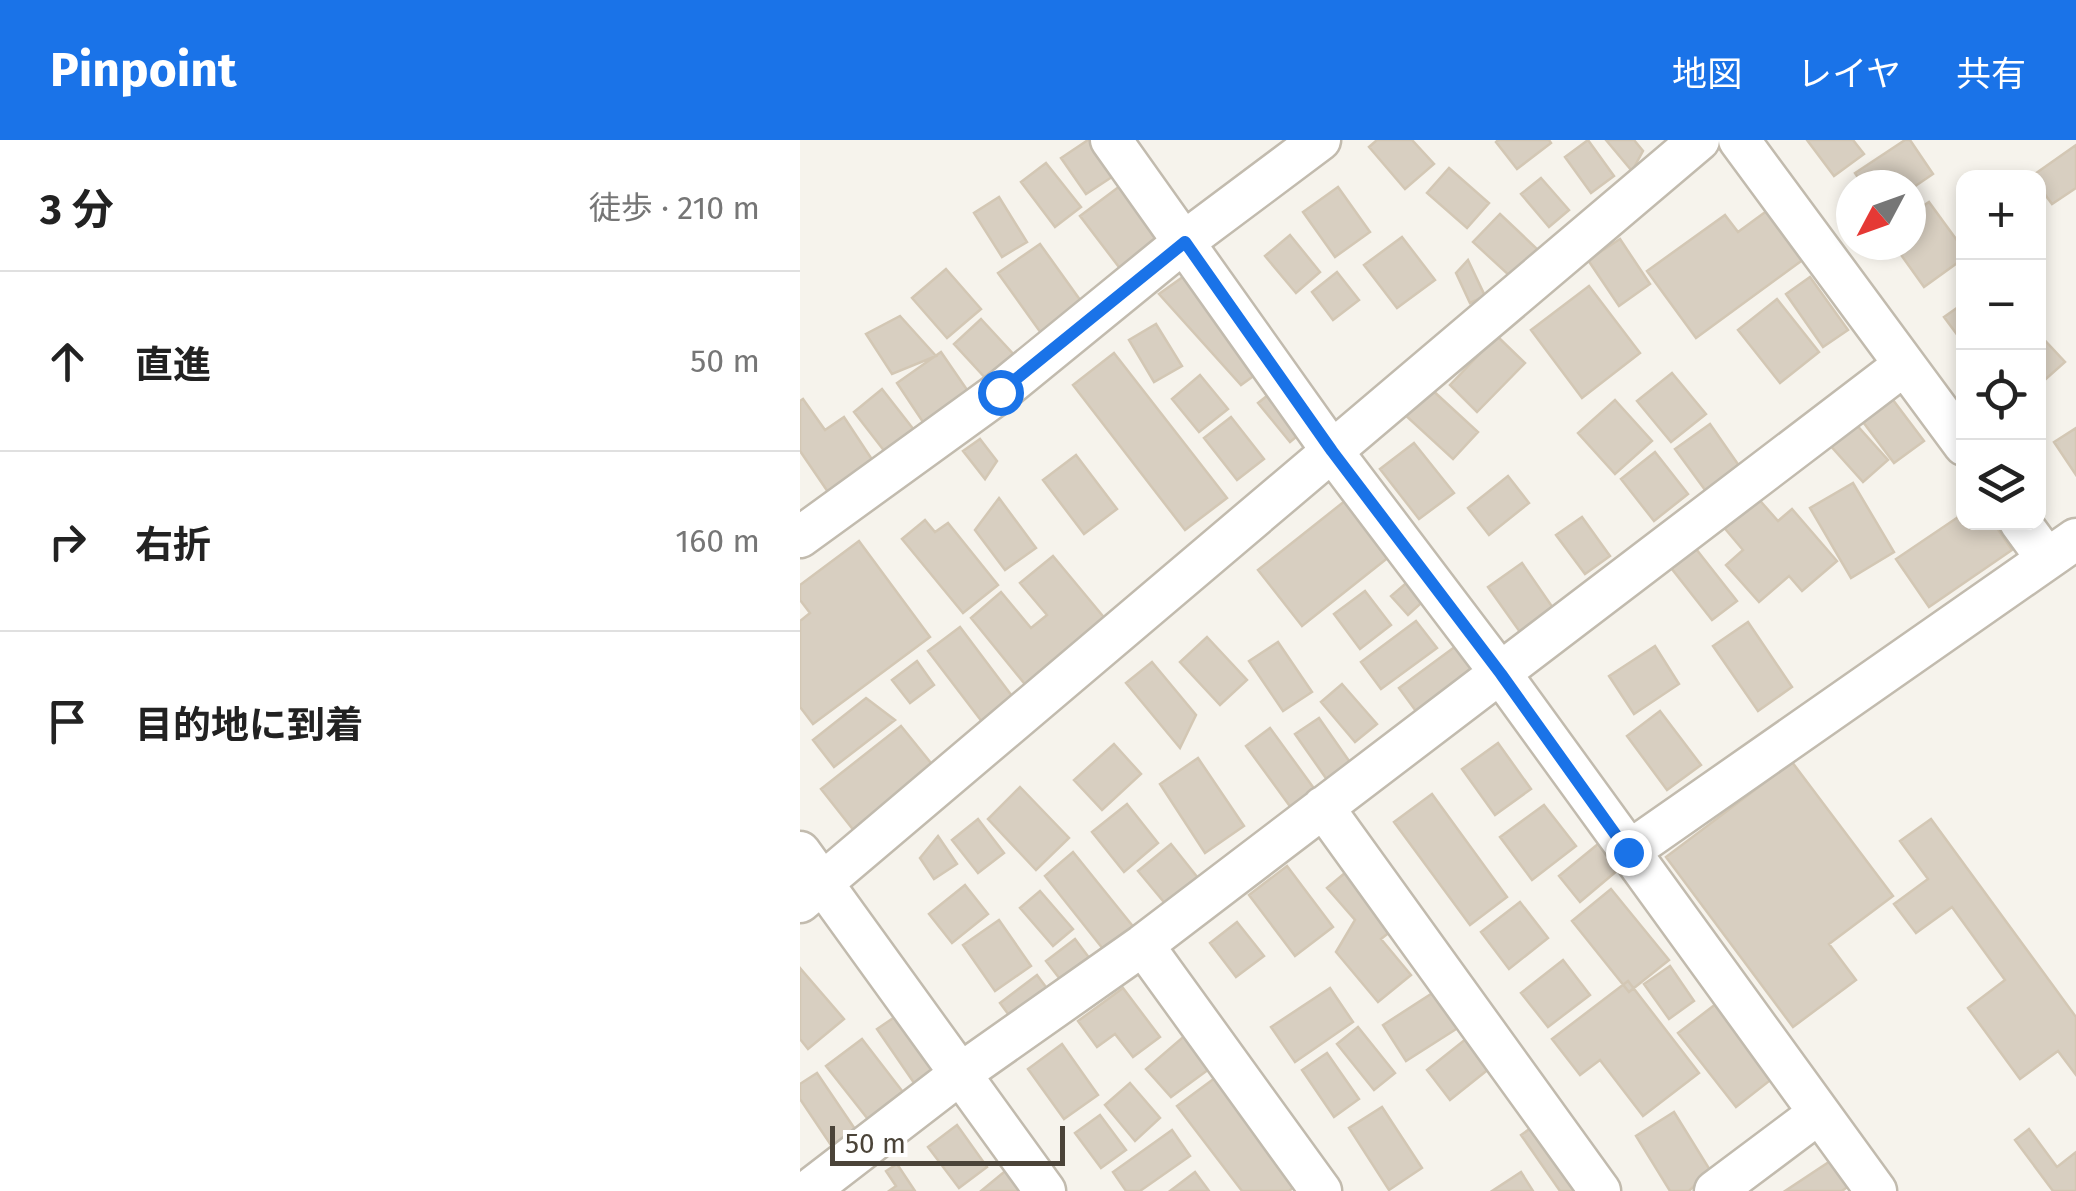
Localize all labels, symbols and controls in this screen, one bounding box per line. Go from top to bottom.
text: Pinpoint [50,41,236,99]
text: 地図 [1672,53,1742,95]
text: レイヤ [1797,53,1901,95]
text: 共有 [1956,53,2026,95]
north arrow [1836,170,1926,260]
map controls [1956,170,2046,530]
button: + [1956,170,2046,260]
text: 3 分 [40,185,114,235]
text: 徒歩 · 210 m [589,189,760,227]
button: − [1956,260,2046,350]
icon: ahead [40,334,95,389]
text: 直進 [135,342,211,388]
text: 50 m [690,342,760,380]
button: locate [1956,350,2046,440]
route start [978,370,1024,416]
button: layers [1956,440,2046,530]
icon: right [40,514,95,569]
text: 右折 [135,522,211,568]
text: 160 m [675,522,760,560]
icon: arrive [40,694,95,749]
text: 目的地に到着 [135,702,363,748]
route end [1606,830,1652,876]
scale bar [830,1121,1065,1166]
text: 50 m [845,1127,906,1160]

